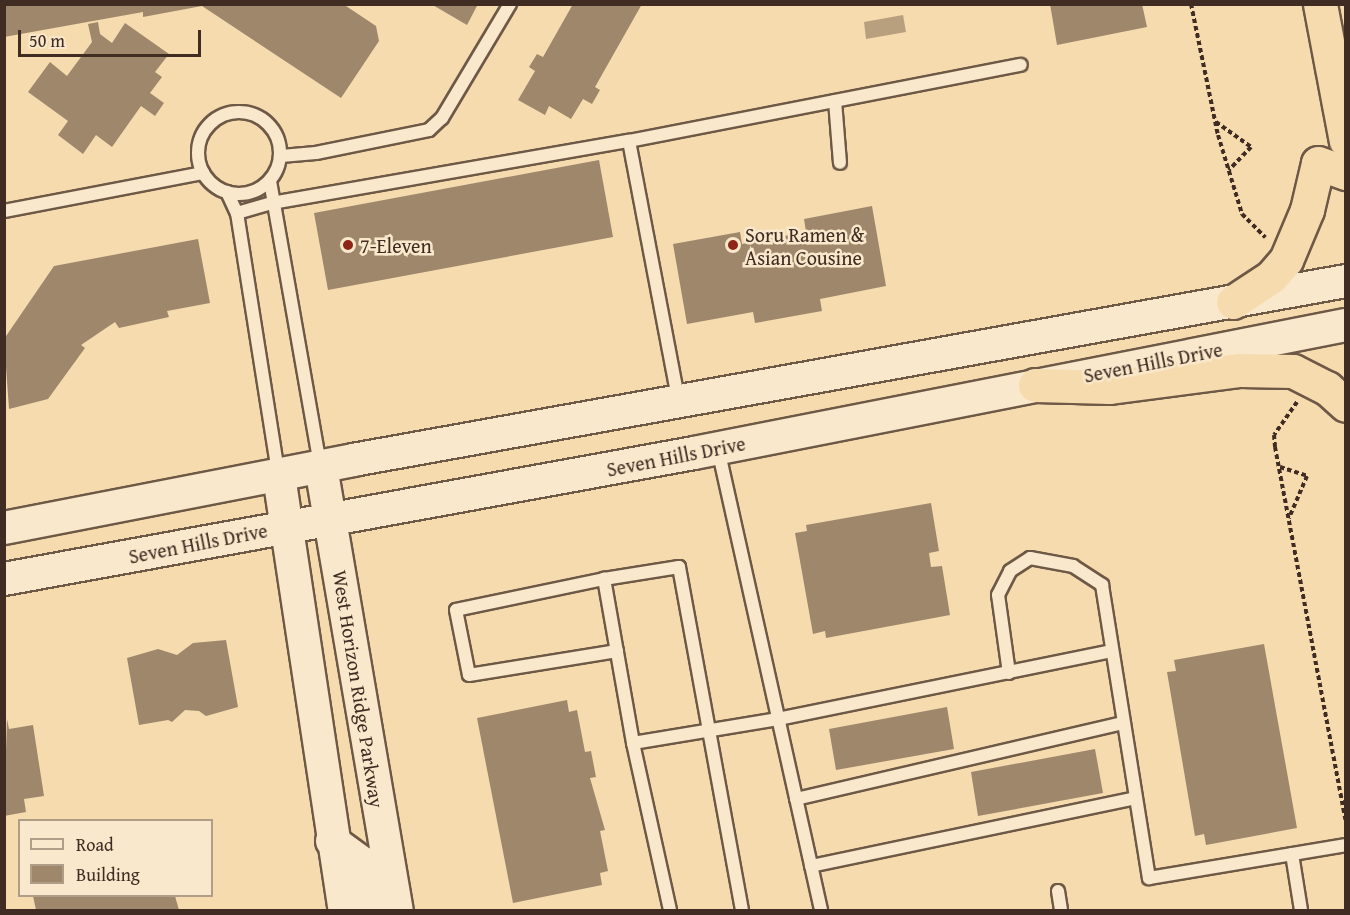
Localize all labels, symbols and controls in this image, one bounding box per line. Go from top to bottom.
scale bar [21,18,204,56]
text: 50 m [29,27,65,54]
place label: Soru Ramen & Asian Cousine [745,222,864,269]
place label: 7-Eleven [360,233,432,257]
marker: 7-Eleven [341,238,355,252]
marker: Soru Ramen & Asian Cousine [726,238,740,252]
street label: Seven Hills Drive [1082,337,1224,387]
street label: Seven Hills Drive [605,431,747,481]
street label: Seven Hills Drive [127,518,269,568]
street label: West Horizon Ridge Parkway [328,568,390,810]
legend [18,819,213,897]
text: Road [76,831,114,858]
text: Building [76,861,140,888]

